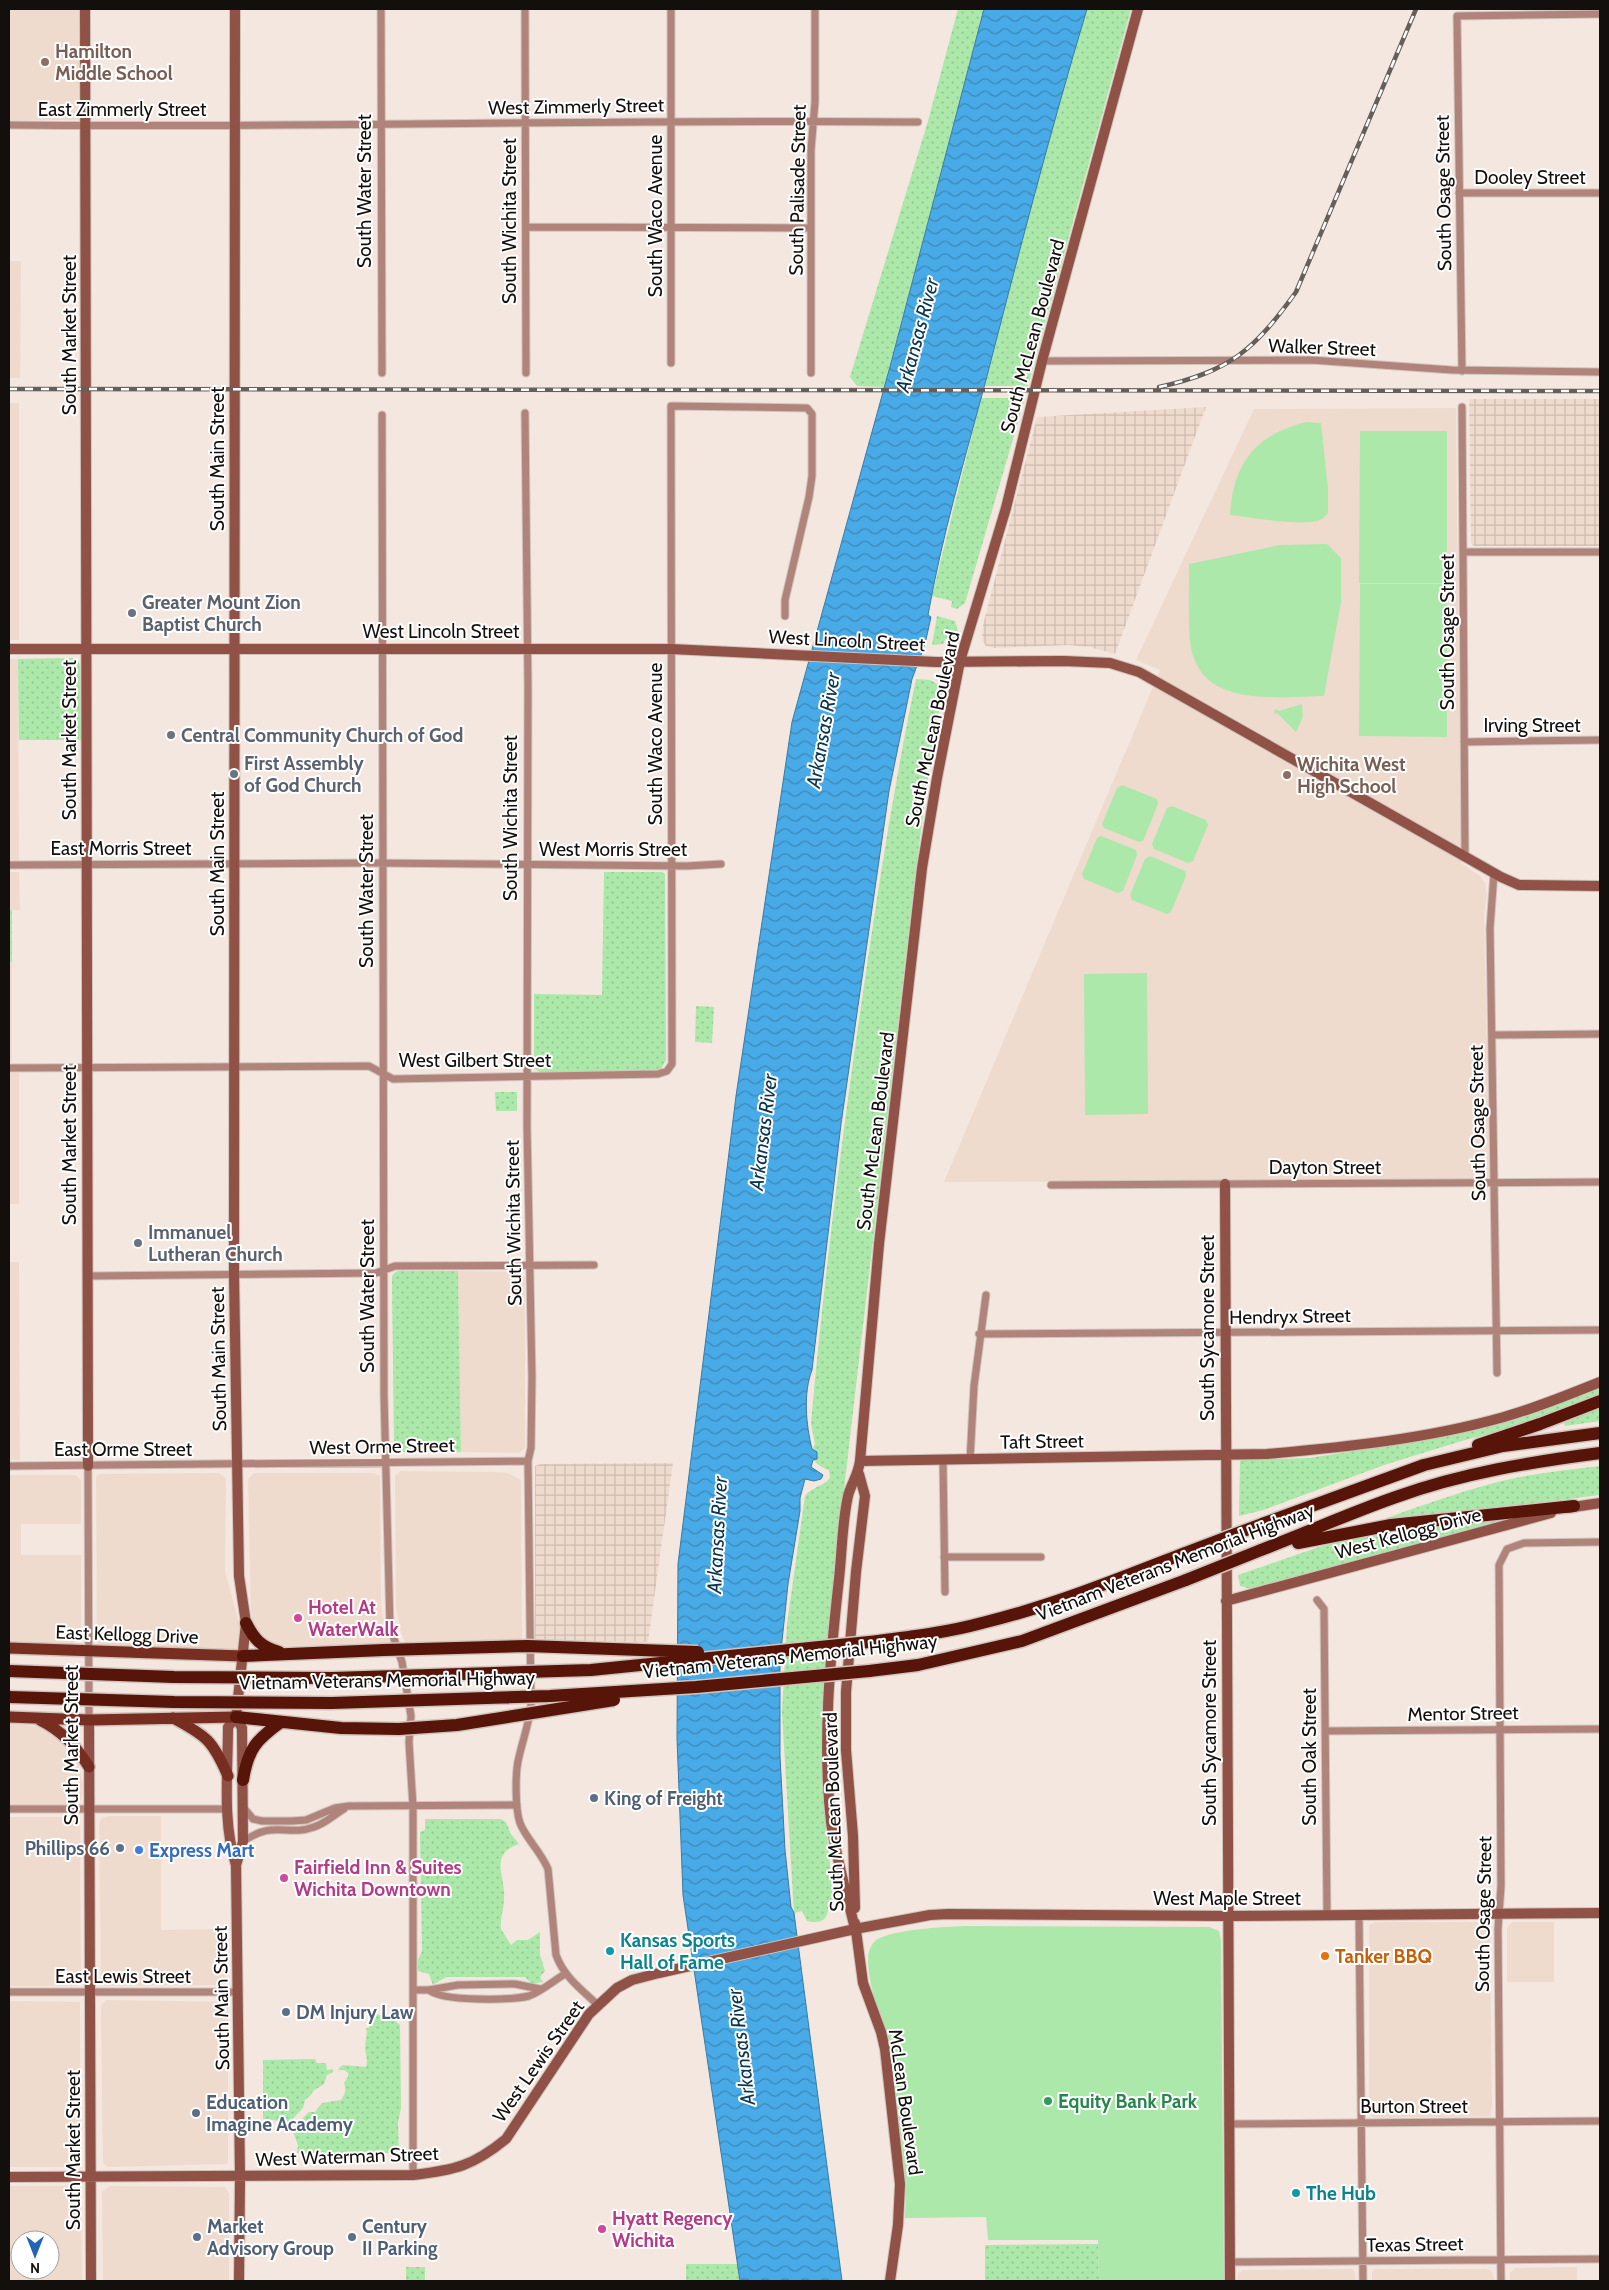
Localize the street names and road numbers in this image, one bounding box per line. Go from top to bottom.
street label: West Zimmerly Street [488,93,665,120]
street label: East Zimmerly Street [38,98,207,121]
street label: South Palisade Street [785,104,811,276]
street label: South Water Street [353,114,376,268]
street label: South Osage Street [1431,114,1456,271]
street label: South Waco Avenue [644,135,667,297]
street label: South Wichita Street [498,137,521,304]
street label: Dooley Street [1474,166,1586,189]
street label: South McLean Boulevard [996,237,1069,436]
street label: South Market Street [58,254,81,415]
street label: Walker Street [1268,334,1377,361]
street label: South Main Street [206,386,229,531]
street label: South Osage Street [1436,553,1459,710]
street label: West Lincoln Street [363,620,520,643]
street label: West Lincoln Street [768,625,926,656]
street label: South McLean Boulevard [900,629,964,829]
street label: South Market Street [58,659,81,820]
street label: South Waco Avenue [644,663,667,825]
street label: Irving Street [1483,714,1581,737]
street label: South Wichita Street [499,734,522,901]
street label: South Main Street [206,791,229,936]
street label: South Water Street [355,814,378,968]
street label: East Morris Street [51,837,192,860]
street label: West Morris Street [539,838,688,861]
street label: South McLean Boulevard [852,1031,899,1232]
street label: South Osage Street [1465,1044,1490,1201]
street label: West Gilbert Street [399,1049,552,1072]
street label: South Market Street [58,1064,81,1225]
street label: South Wichita Street [501,1139,526,1306]
street label: Dayton Street [1269,1156,1382,1179]
street label: South Water Street [356,1219,379,1373]
street label: South Sycamore Street [1196,1234,1219,1421]
street label: South Main Street [206,1286,231,1432]
street label: Hendryx Street [1229,1304,1352,1329]
street label: Taft Street [1000,1429,1085,1454]
street label: West Orme Street [309,1434,456,1459]
street label: East Orme Street [54,1438,193,1461]
street label: Vietnam Veterans Memorial Highway [1033,1499,1318,1626]
street label: West Kellogg Drive [1332,1503,1484,1564]
street label: East Kellogg Drive [55,1621,199,1649]
street label: Vietnam Veterans Memorial Highway [642,1630,939,1683]
street label: South Sycamore Street [1198,1639,1221,1826]
street label: South Market Street [60,1664,83,1825]
street label: Vietnam Veterans Memorial Highway [239,1666,536,1695]
street label: South Oak Street [1298,1688,1321,1826]
street label: Mentor Street [1407,1701,1519,1726]
street label: South McLean Boulevard [819,1712,848,1912]
street label: South Osage Street [1471,1835,1496,1992]
street label: West Maple Street [1153,1887,1301,1910]
street label: South Main Street [209,1925,234,2071]
street label: East Lewis Street [55,1965,192,1988]
street label: West Lewis Street [488,1995,589,2127]
street label: McLean Boulevard [884,2028,927,2177]
street label: South Market Street [62,2069,85,2230]
street label: Burton Street [1360,2095,1468,2118]
street label: West Waterman Street [255,2142,440,2171]
street label: Texas Street [1366,2232,1464,2257]

